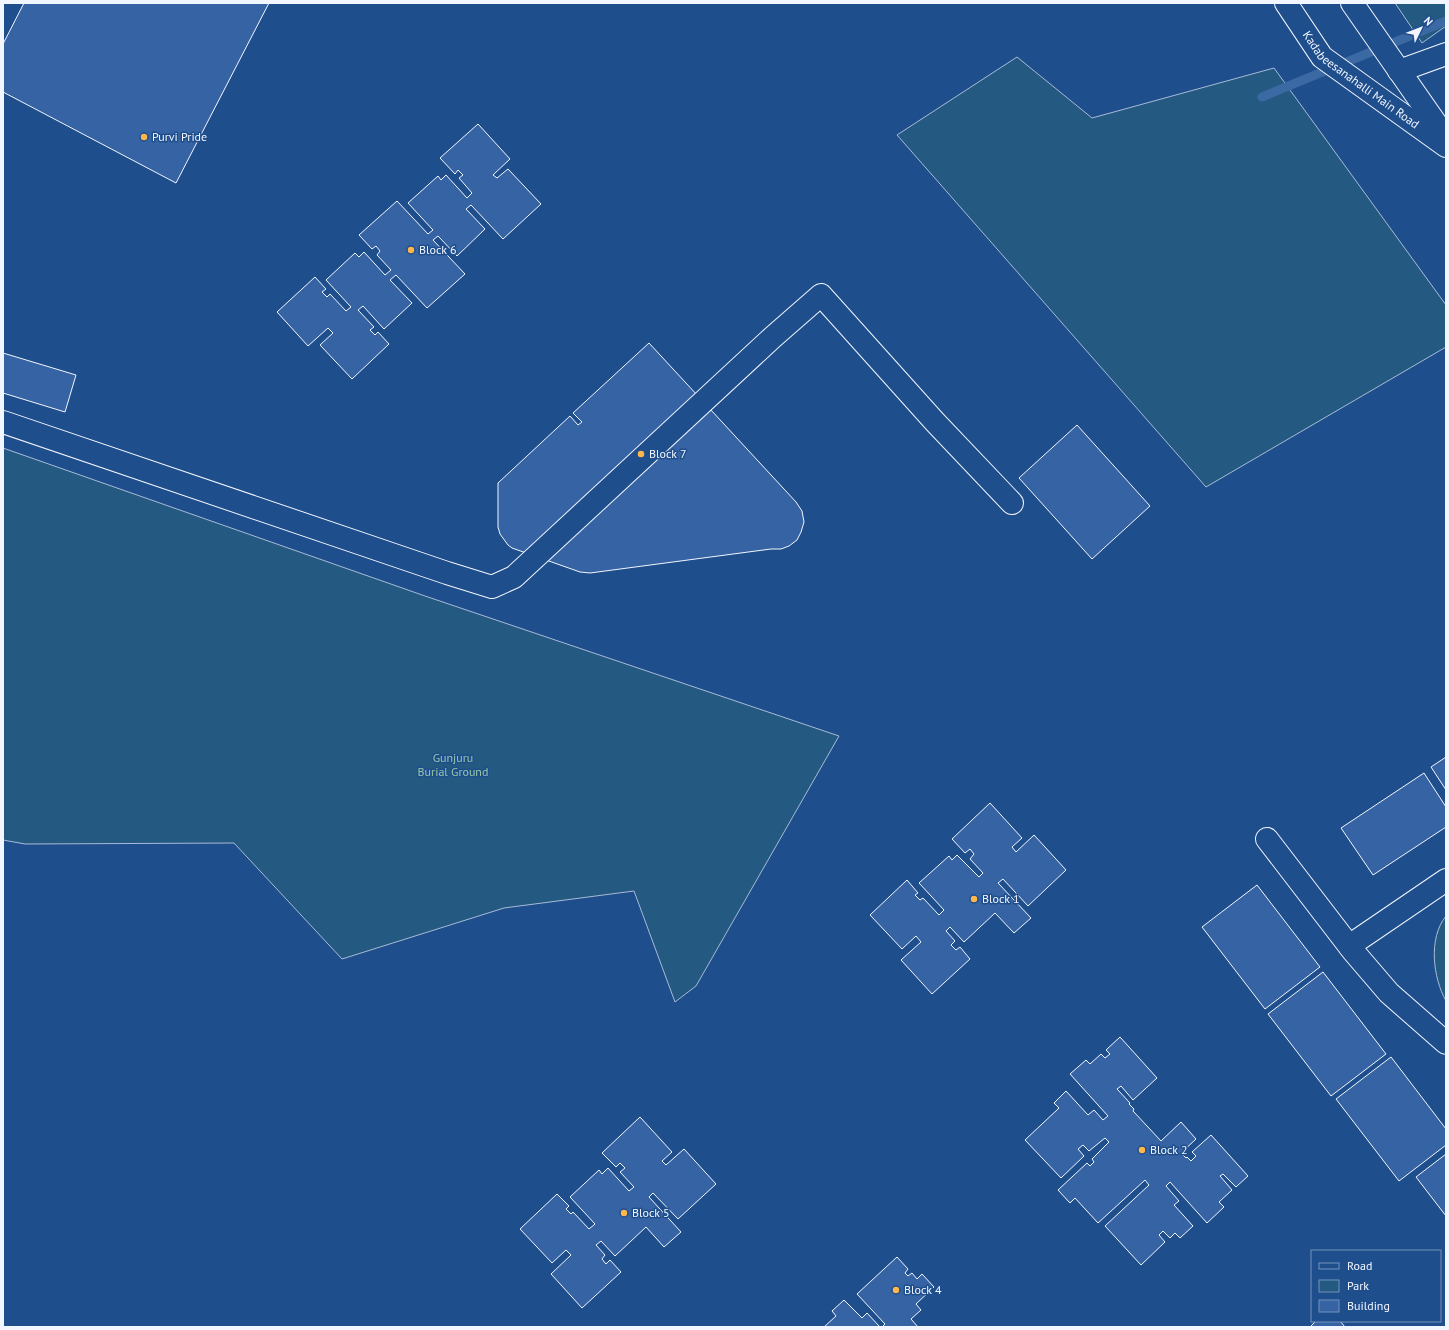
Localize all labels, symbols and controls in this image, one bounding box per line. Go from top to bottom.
north arrow [1401,8,1441,48]
text: N [1421,14,1436,29]
street label: Kadabeesanahalli Main Road [1300,28,1422,131]
place label: Purvi Pride [152,129,207,144]
marker: Purvi Pride [139,132,149,142]
place label: Block 6 [419,242,457,257]
marker: Block 6 [406,245,416,255]
place label: Block 7 [649,446,687,461]
marker: Block 7 [636,449,646,459]
park label: Gunjuru Burial Ground [418,750,488,779]
place label: Block 1 [982,891,1020,906]
marker: Block 1 [969,894,979,904]
place label: Block 2 [1150,1142,1188,1157]
marker: Block 2 [1137,1145,1147,1155]
place label: Block 5 [632,1205,670,1220]
marker: Block 5 [619,1208,629,1218]
legend [1311,1250,1441,1322]
text: Road [1347,1258,1372,1273]
text: Park [1347,1278,1369,1293]
place label: Block 4 [904,1282,942,1297]
marker: Block 4 [891,1285,901,1295]
text: Building [1347,1298,1390,1313]

